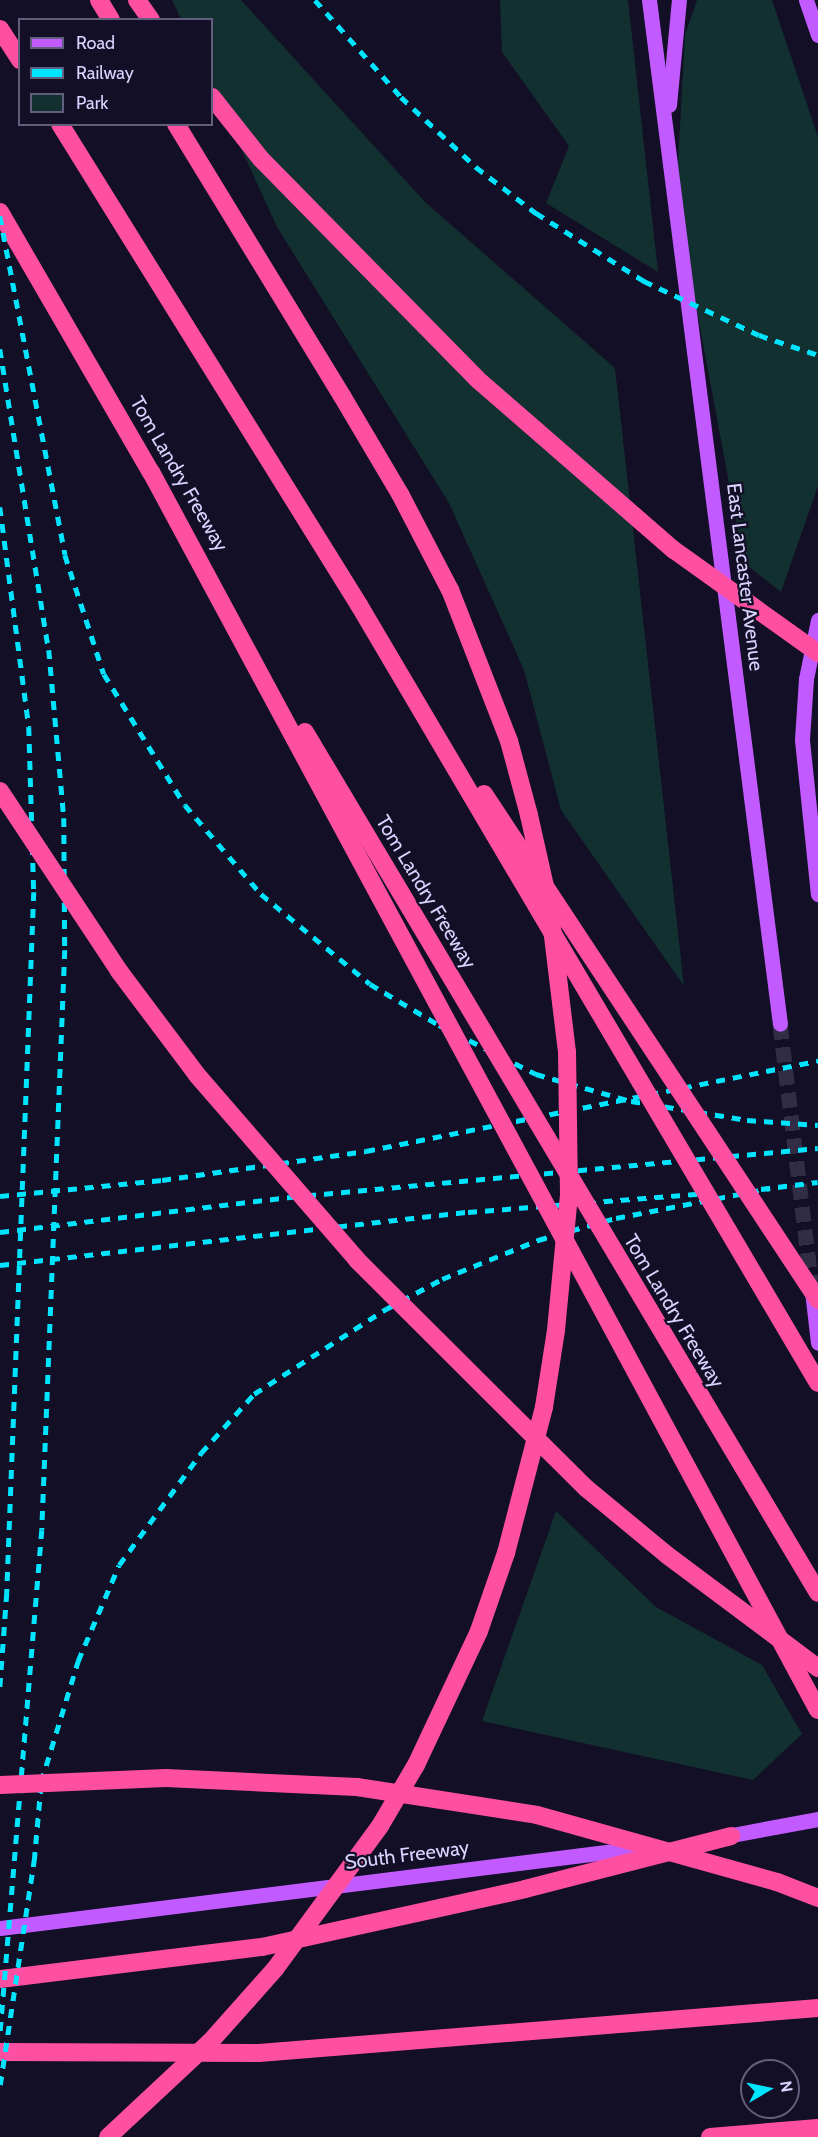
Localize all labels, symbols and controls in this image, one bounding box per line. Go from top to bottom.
legend [18,18,213,126]
text: Road [76,32,115,54]
text: Railway [76,62,134,84]
text: Park [76,92,108,114]
street label: Tom Landry Freeway [125,392,233,556]
street label: East Lancaster Avenue [722,482,768,672]
street label: Tom Landry Freeway [371,811,481,973]
street label: Tom Landry Freeway [619,1230,729,1392]
street label: South Freeway [343,1835,471,1875]
north arrow [740,2059,800,2119]
text: N [776,2079,797,2093]

